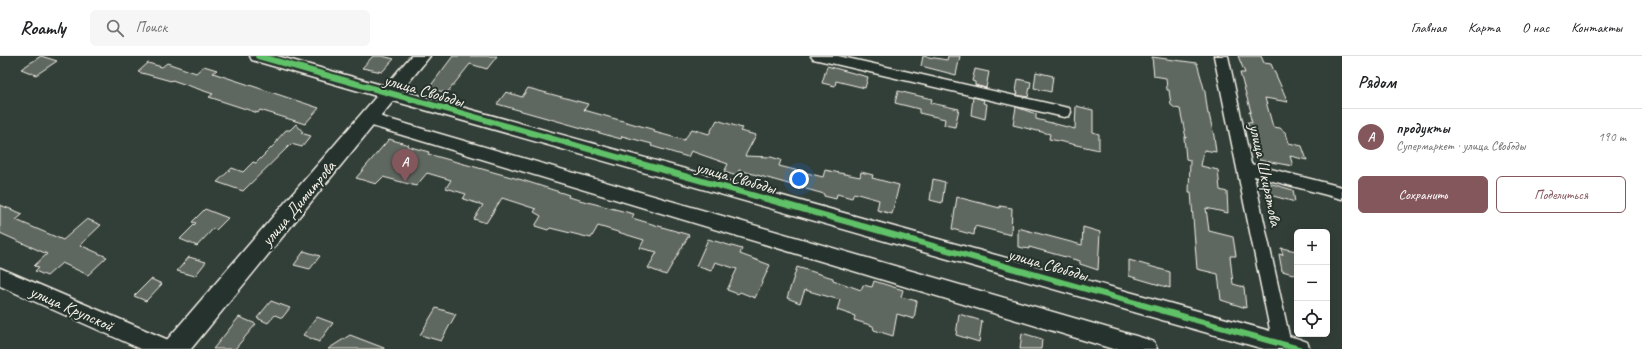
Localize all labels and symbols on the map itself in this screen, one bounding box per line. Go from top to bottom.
street label: улица Свободы [381,69,468,112]
street label: улица Шкирятова [1244,121,1287,230]
pin: A [392,149,418,182]
street label: улица Димитрова [256,155,341,251]
street label: улица Свободы [693,156,780,199]
your location [789,169,809,189]
street label: улица Свободы [1005,243,1092,286]
street label: улица Крупской [26,280,118,337]

